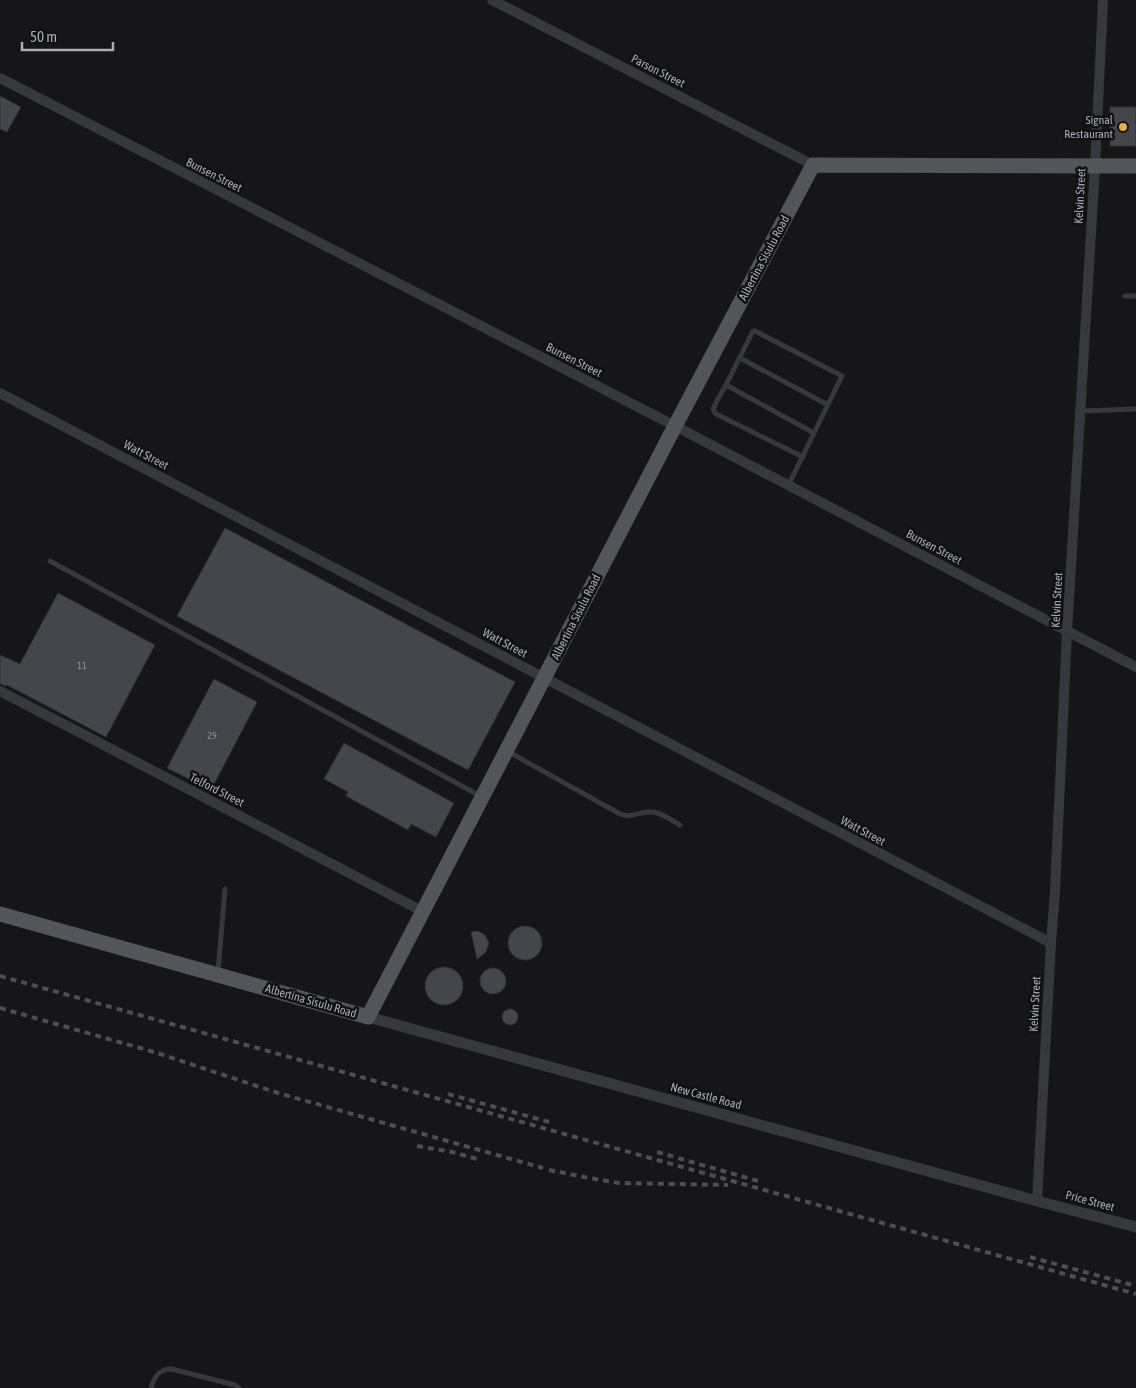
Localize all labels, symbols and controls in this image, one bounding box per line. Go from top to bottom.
scale bar [22,20,114,52]
text: 50 m [30,28,57,45]
street label: Parson Street [629,51,688,91]
place label: Signal Restaurant [1064,113,1114,141]
marker: Signal Restaurant [1117,121,1129,133]
street label: Bunsen Street [184,155,245,195]
street label: Kelvin Street [1072,167,1088,224]
street label: Albertina Sisulu Road [736,213,792,303]
street label: Bunsen Street [544,340,605,380]
street label: Watt Street [121,437,171,473]
street label: Bunsen Street [904,527,965,568]
street label: Kelvin Street [1049,571,1065,628]
street label: Albertina Sisulu Road [548,572,604,662]
street label: Watt Street [480,625,530,661]
house number: 11 [77,660,87,671]
house number: 29 [207,730,217,741]
street label: Telford Street [187,770,247,810]
street label: Watt Street [838,813,888,849]
street label: Kelvin Street [1027,975,1043,1032]
street label: Albertina Sisulu Road [264,981,358,1021]
street label: New Castle Road [669,1080,743,1112]
street label: Price Street [1064,1188,1117,1214]

